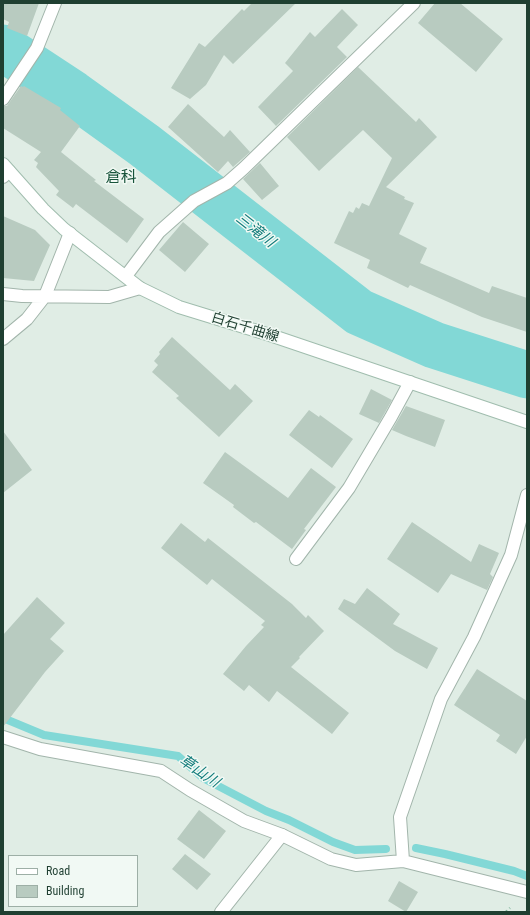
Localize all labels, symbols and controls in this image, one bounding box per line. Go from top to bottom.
district label: 倉科 [105,168,137,188]
water label: 三滝川 [232,210,278,252]
street label: 白石千曲線 [209,310,281,346]
water label: 草山川 [175,752,223,792]
legend [8,855,138,907]
text: Road [46,864,70,878]
text: Building [46,884,84,898]

